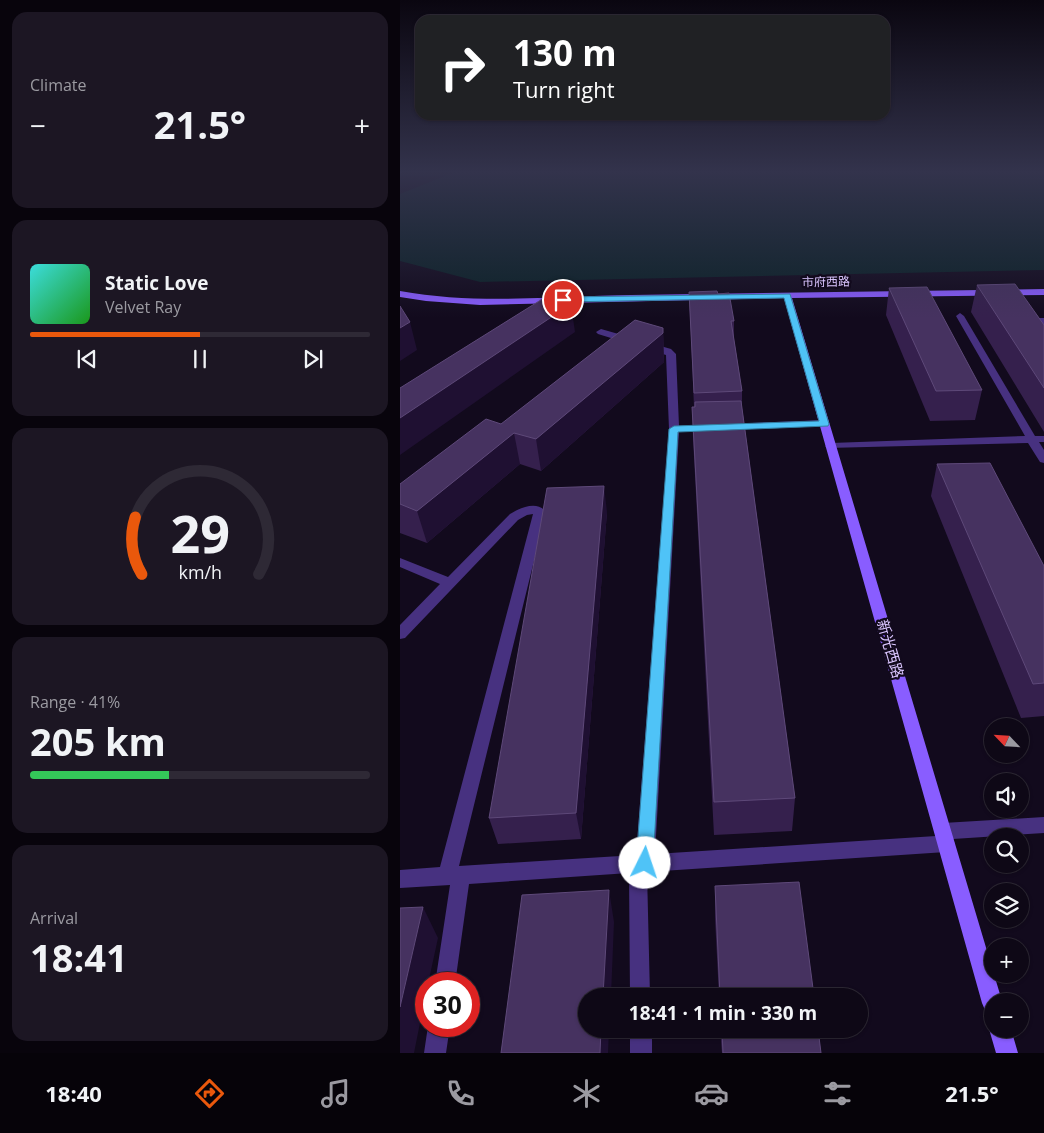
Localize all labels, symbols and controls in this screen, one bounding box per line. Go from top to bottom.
text: 130 m [513,29,617,76]
icon: right [430,35,495,100]
text: Climate [30,74,87,96]
text: Turn right [513,74,615,104]
text: 21.5° [154,98,246,150]
text: − [30,106,46,144]
text: + [354,106,370,144]
text: Static Love [105,270,208,296]
street label: 市府西路 [802,273,850,290]
pin [542,279,584,321]
icon: arrive [549,286,577,314]
text: Velvet Ray [105,296,181,318]
icon: previous [73,345,101,373]
icon: pause [186,345,214,373]
icon: next [299,345,327,373]
text: 29 [170,497,230,568]
text: km/h [178,560,222,584]
street label: 新光西路 [873,617,909,680]
text: Range · 41% [30,691,120,713]
text: 205 km [30,715,166,767]
north arrow [984,718,1029,762]
map controls [984,718,1029,1038]
button: sound [984,773,1029,818]
button: search [984,828,1029,873]
position arrow [618,836,670,888]
button: layers [984,883,1029,928]
text: Arrival [30,907,78,929]
text: 18:41 [30,931,128,983]
button: + [984,938,1029,983]
speed limit sign: 30 [415,972,480,1037]
button: − [984,993,1029,1038]
text: 18:41 · 1 min · 330 m [629,1000,817,1026]
icon: directions [192,1076,227,1111]
icon: music [318,1076,353,1111]
icon: phone [443,1076,478,1111]
icon: climate [569,1076,604,1111]
icon: car [694,1076,729,1111]
icon: filters [820,1076,855,1111]
text: 18:40 [45,1078,102,1108]
text: 21.5° [945,1078,999,1108]

